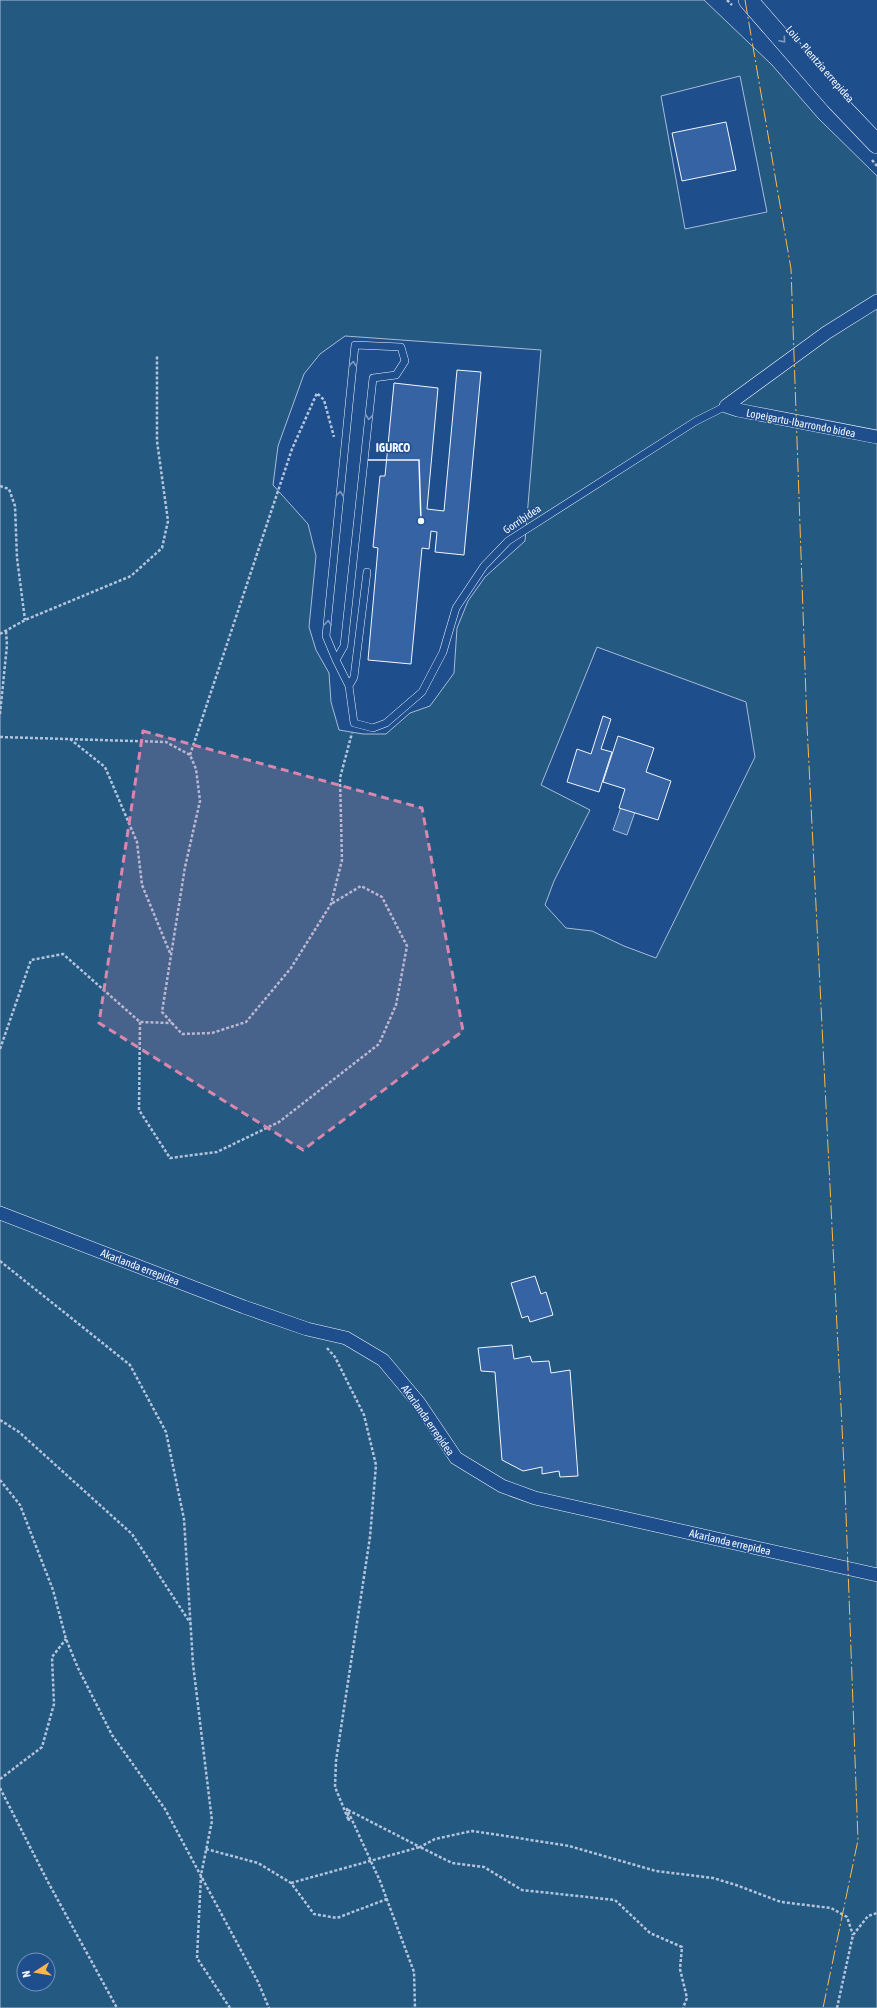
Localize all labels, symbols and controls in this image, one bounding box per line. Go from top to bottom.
street label: Loiu - Plentzia errepidea [784,23,856,105]
one-way arrow [779,35,786,42]
one-way arrow [349,361,358,367]
street label: Lopeigartu-Ibarrondo bidea [745,406,857,440]
one-way arrow [365,414,374,420]
callout: IGURCO [368,436,419,460]
text: IGURCO [376,441,410,455]
one-way arrow [335,491,344,497]
street label: Gorribidea [501,502,543,536]
one-way arrow [323,620,332,626]
street label: Akarlanda errepidea [99,1246,181,1288]
street label: Akarlanda errepidea [399,1382,457,1458]
street label: Akarlanda errepidea [688,1527,772,1557]
north arrow [16,1952,56,1992]
text: N [20,1970,33,1979]

